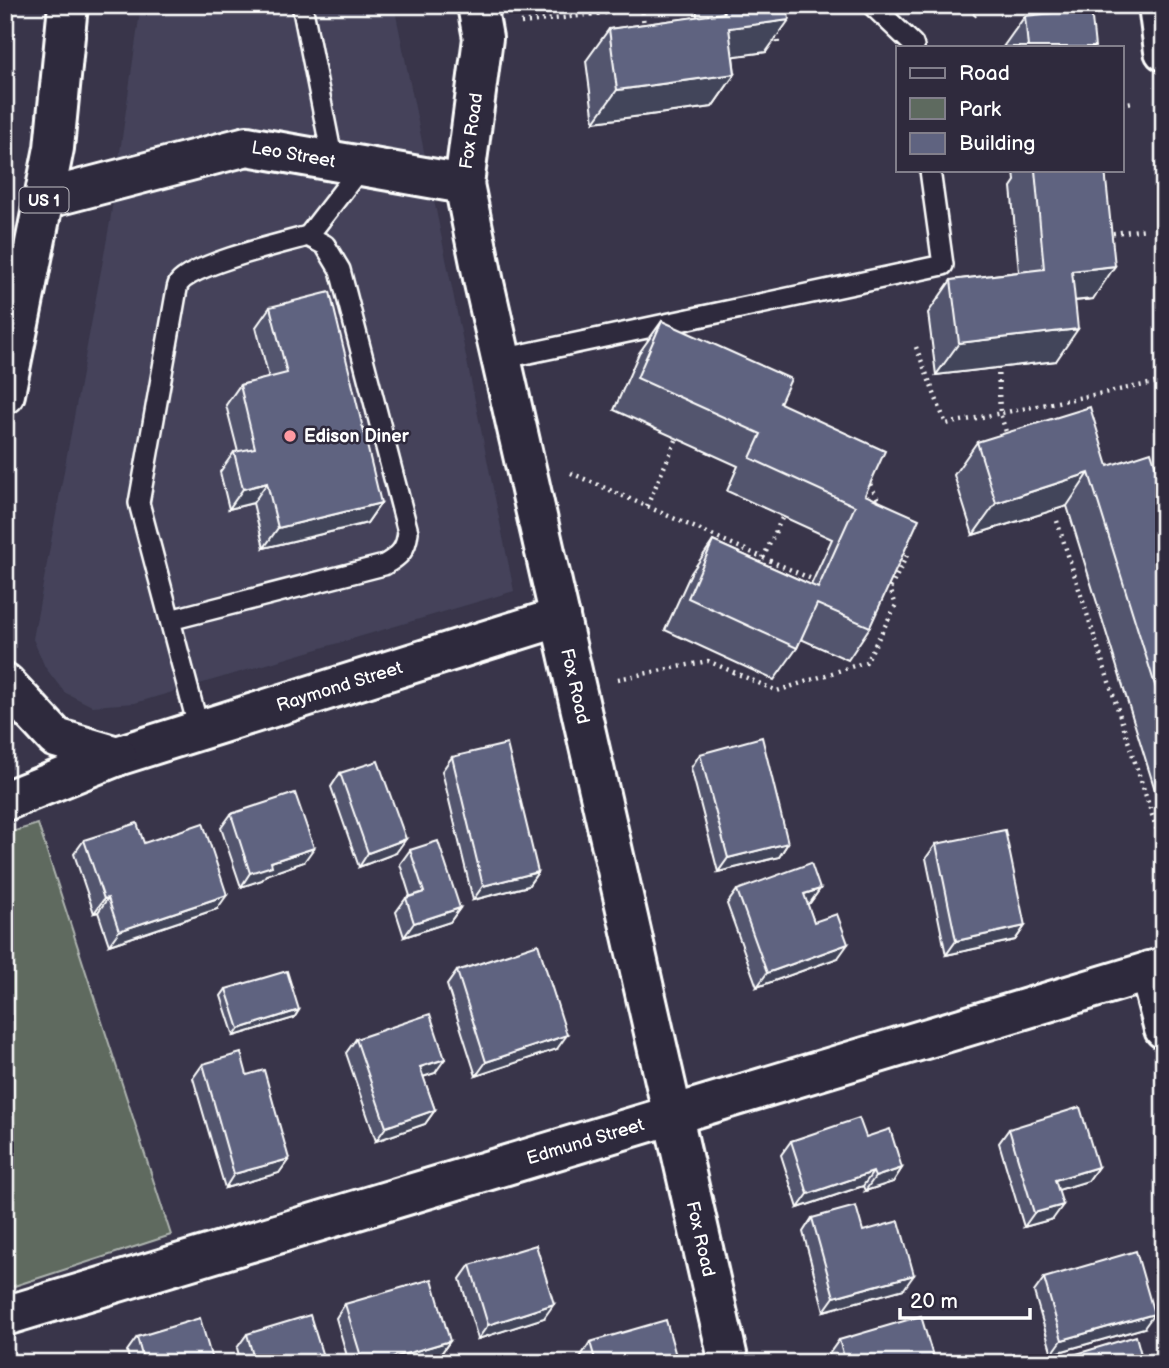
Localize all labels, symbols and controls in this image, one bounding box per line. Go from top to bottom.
legend [896,46,1124,172]
text: Road [959,61,1010,86]
street label: Fox Road [456,92,487,170]
text: Park [959,97,1002,122]
text: Building [959,131,1035,156]
street label: Leo Street [250,137,337,172]
road number: US 1 [20,188,68,212]
place label: Edison Diner [304,426,410,447]
marker: Edison Diner [282,428,298,444]
street label: Fox Road [556,646,594,726]
street label: Raymond Street [274,657,405,716]
street label: Edmund Street [524,1114,647,1169]
street label: Fox Road [682,1199,719,1279]
scale bar [900,1277,1029,1321]
text: 20 m [910,1289,958,1314]

